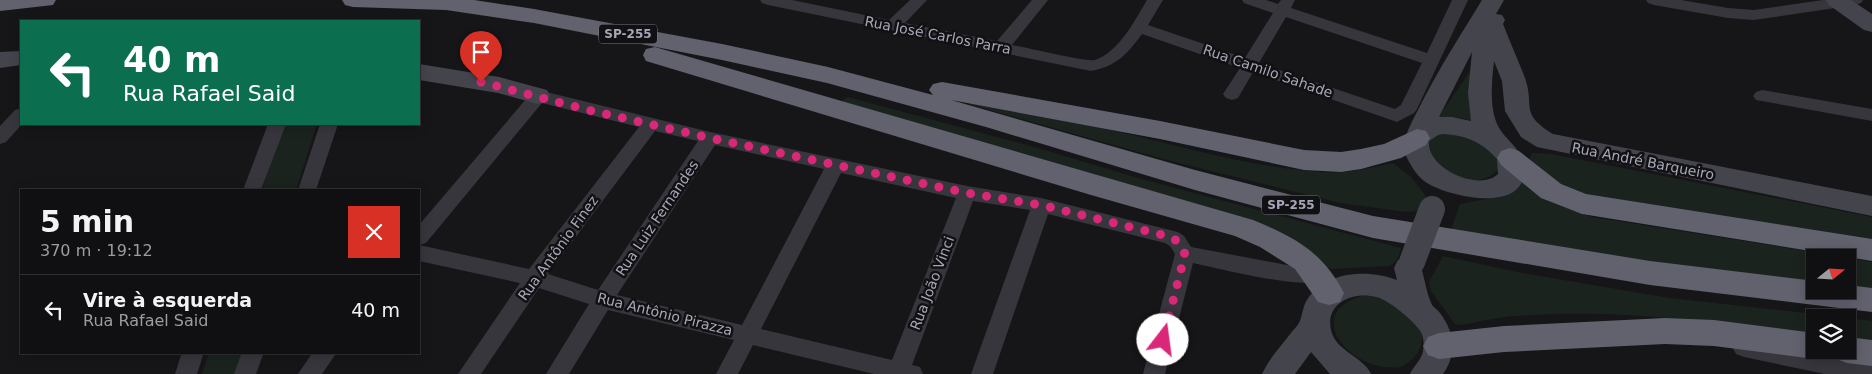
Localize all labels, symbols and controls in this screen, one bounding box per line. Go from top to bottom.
street label: Rua José Carlos Parra [864,13,1012,57]
road number: SP-255 [599,24,657,44]
pin [460,31,502,82]
icon: arrive [467,38,495,66]
icon: left [40,40,105,105]
text: 40 m [123,40,220,80]
street label: Rua Camilo Sahade [1201,41,1335,101]
text: Rua Rafael Said [123,81,295,106]
street label: Rua André Barqueiro [1570,139,1716,183]
street label: Rua Luiz Fernandes [612,157,702,279]
street label: Rua Antônio Finez [515,193,601,303]
road number: SP-255 [1262,196,1320,214]
text: 5 min [40,204,134,239]
button: close [348,206,400,258]
street label: Rua João Vinci [907,234,957,332]
text: 370 m · 19:12 [40,241,153,260]
north arrow [1806,249,1856,299]
map controls [1806,249,1856,359]
text: Vire à esquerda [83,289,252,311]
street label: Rua Antônio Pirazza [596,289,734,339]
icon: left [40,296,68,324]
text: 40 m [351,299,400,321]
button: layers [1806,309,1856,359]
text: Rua Rafael Said [83,311,208,330]
position arrow [1136,313,1188,365]

